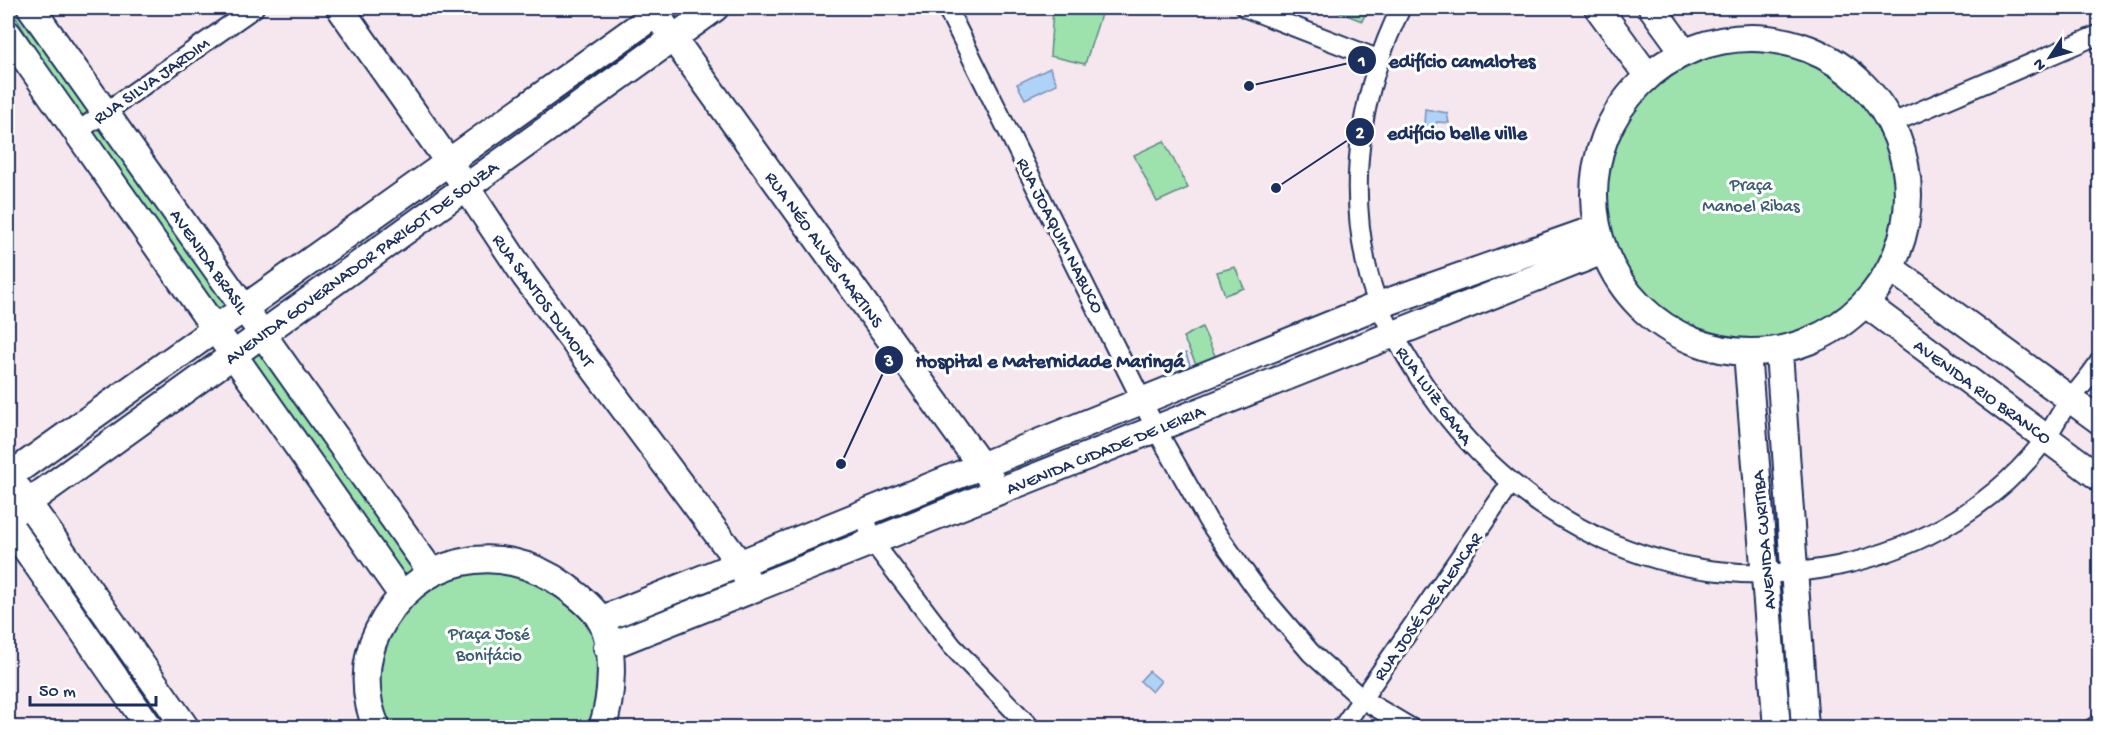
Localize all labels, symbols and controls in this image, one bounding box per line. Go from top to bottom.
north arrow [2020,27,2080,87]
street label: RUA SILVA JARDIM [90,34,215,130]
callout: edifício camalotes [1347,41,1548,79]
text: 1 [1357,52,1366,73]
text: edifício camalotes [1388,52,1537,75]
text: N [2030,54,2051,74]
callout: edifício belle ville [1345,113,1539,151]
text: 2 [1356,124,1365,145]
text: edifício belle ville [1386,124,1528,147]
street label: RUA JOAQUIM NABUCO [1010,155,1107,318]
street label: AVENIDA GOVERNADOR PARIGOT DE SOUZA [222,157,504,370]
street label: RUA NÉO ALVES MARTINS [759,168,887,333]
park label: Praça Manoel Ribas [1702,176,1801,218]
street label: AVENIDA BRASIL [164,206,253,320]
street label: RUA SANTOS DUMONT [486,231,598,373]
street label: AVENIDA RIO BRANCO [1909,336,2055,450]
callout: Hospital e Maternidade Maringá [874,341,1197,379]
street label: RUA LUIZ GAMA [1390,343,1477,451]
text: 3 [883,352,894,373]
text: Hospital e Maternidade Maringá [915,352,1185,375]
street label: AVENIDA CIDADE DE LEIRIA [1004,401,1209,501]
street label: AVENIDA CURITIBA [1749,468,1782,610]
street label: RUA JOSÉ DE ALENCAR [1370,529,1488,686]
park label: Praça José Bonifácio [447,625,530,667]
scale bar [30,669,156,707]
text: 50 m [39,682,76,703]

